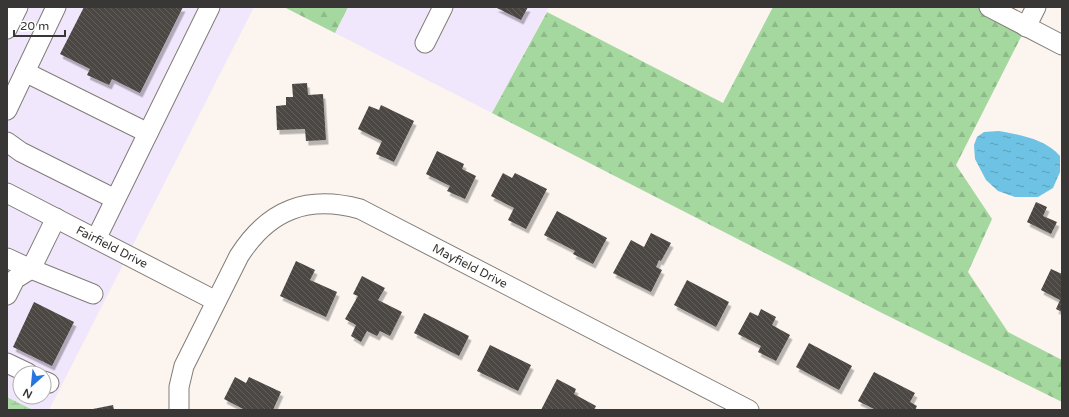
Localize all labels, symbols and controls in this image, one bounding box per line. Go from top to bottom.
scale bar [14,12,65,38]
text: 20 m [20,19,49,33]
street label: Fairfield Drive [74,223,150,271]
street label: Mayfield Drive [430,241,510,291]
north arrow [12,365,52,405]
text: N [21,386,35,401]

